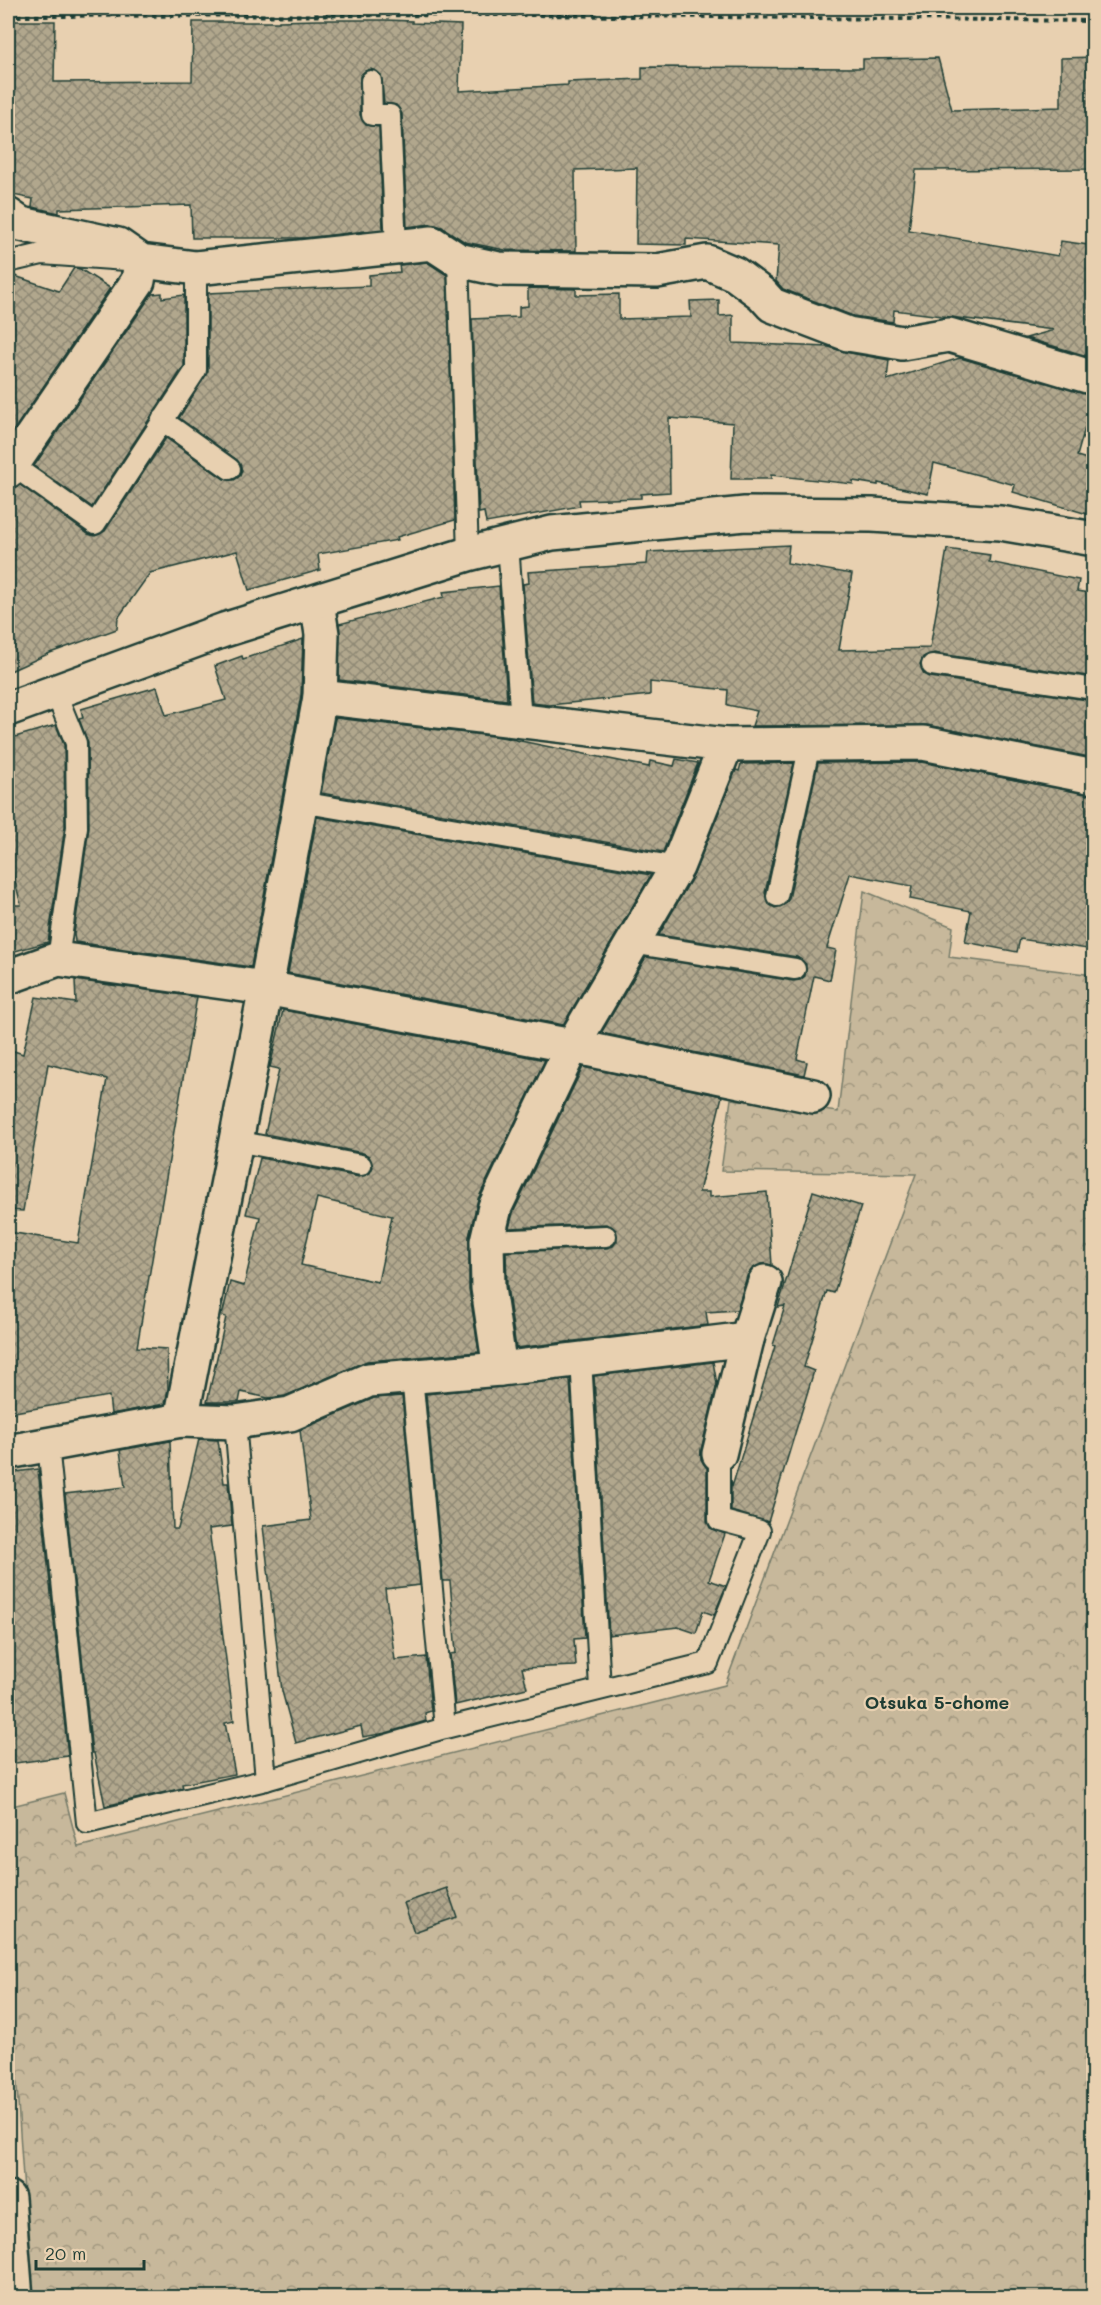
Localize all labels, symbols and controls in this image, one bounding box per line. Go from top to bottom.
district label: Otsuka 5-chome [865,1690,1010,1714]
scale bar [36,2233,144,2271]
text: 20 m [45,2241,86,2265]

